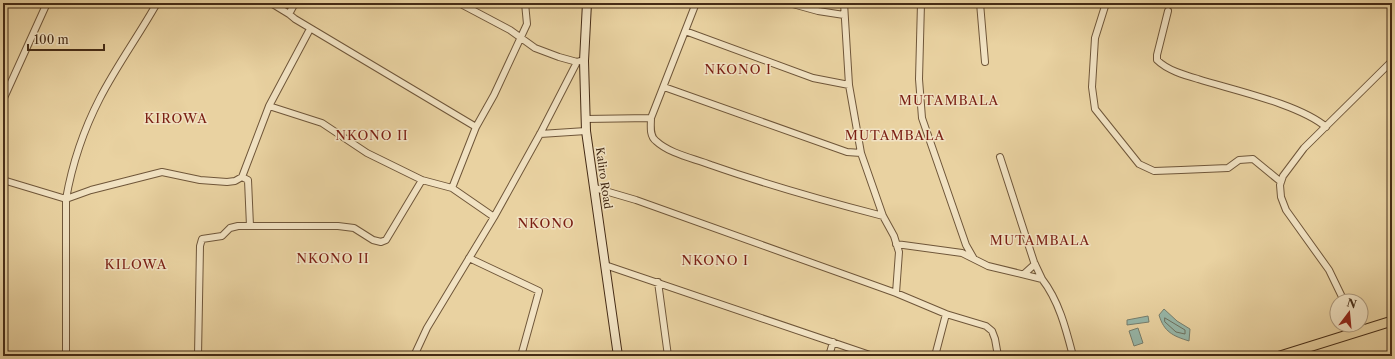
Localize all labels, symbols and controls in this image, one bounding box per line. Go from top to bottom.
scale bar [28,26,104,52]
text: 100 m [34,32,69,47]
district label: NKONO I [704,61,772,77]
district label: MUTAMBALA [899,92,999,108]
district label: KIROWA [144,110,208,126]
district label: NKONO II [335,127,409,143]
district label: MUTAMBALA [845,127,945,143]
street label: Kaliro Road [593,146,615,210]
district label: NKONO [517,215,575,231]
district label: MUTAMBALA [990,232,1090,248]
district label: NKONO II [296,250,370,266]
district label: NKONO I [681,252,749,268]
district label: KILOWA [105,256,167,272]
north arrow [1329,293,1369,333]
text: N [1345,295,1359,312]

